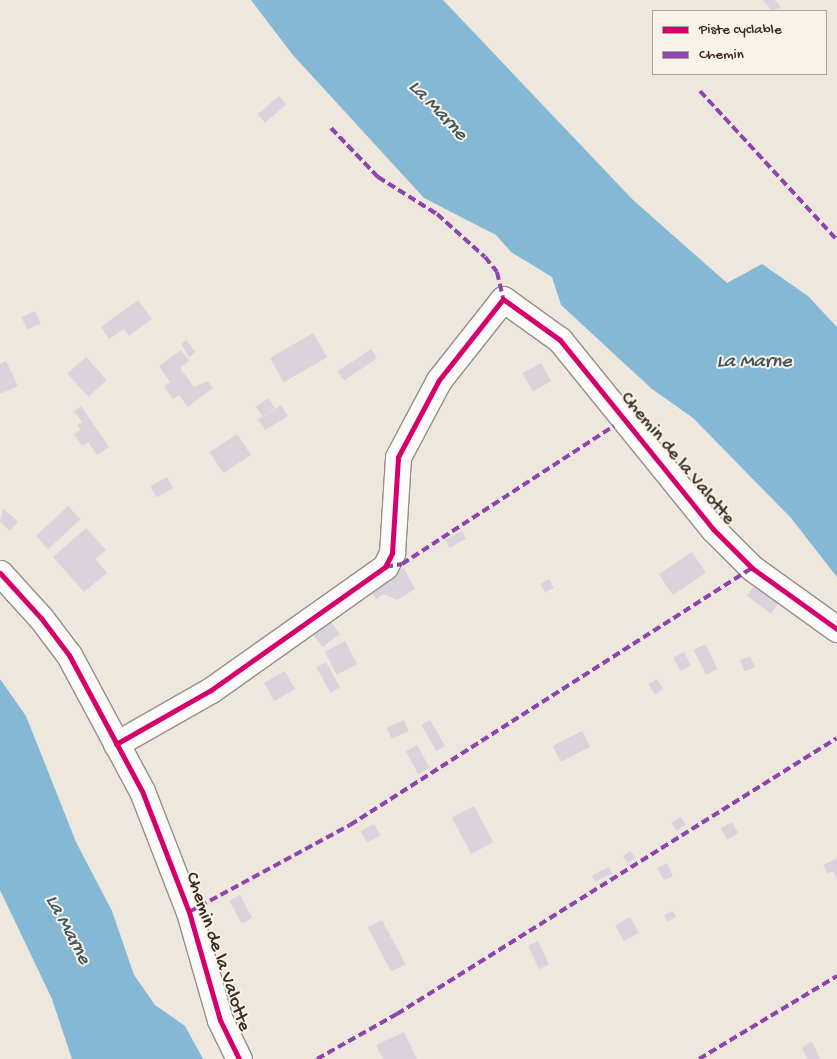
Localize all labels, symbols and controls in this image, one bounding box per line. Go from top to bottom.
legend [652,10,827,75]
text: Piste cyclable [699,21,782,39]
text: Chemin [699,46,744,64]
water label: La Marne [402,76,472,146]
water label: La Marne [716,350,792,374]
street label: Chemin de la Valotte [615,388,739,530]
street label: Chemin de la Valotte [179,870,255,1034]
water label: La Marne [39,891,95,969]

